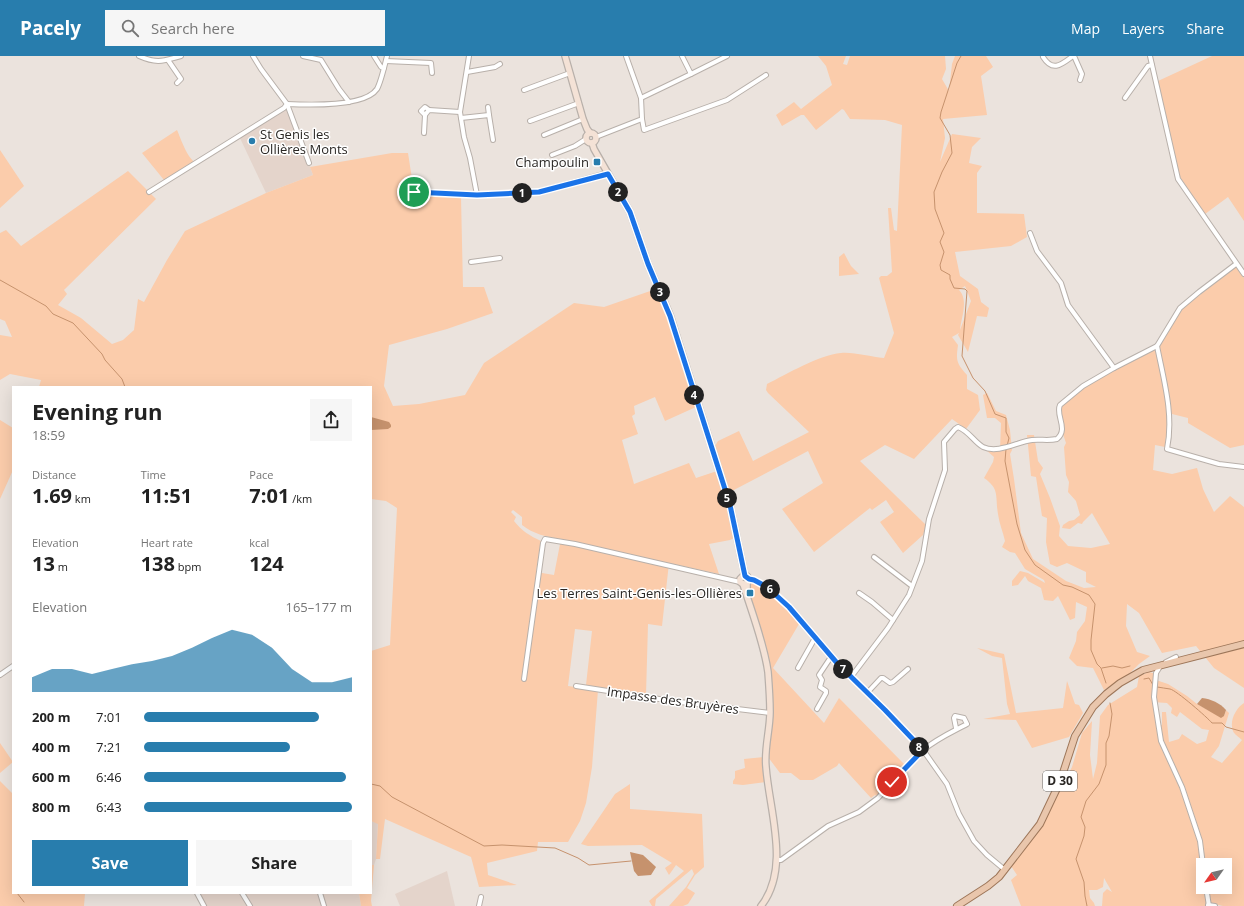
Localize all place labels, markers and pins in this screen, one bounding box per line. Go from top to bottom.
place label: St Genis les Ollières Monts [260,125,348,158]
marker: St Genis les Ollières Monts [247,136,257,146]
place label: Champoulin [515,153,589,171]
marker: Champoulin [592,157,602,167]
pin [397,175,431,209]
pin: 2 [608,182,628,202]
pin: 1 [512,183,532,203]
pin: 3 [650,282,670,302]
pin: 4 [684,385,704,405]
pin: 5 [717,488,737,508]
pin: 6 [760,579,780,599]
place label: Les Terres Saint-Genis-les-Ollières [537,584,742,602]
marker: Les Terres Saint-Genis-les-Ollières [745,588,755,598]
pin: 7 [833,659,853,679]
pin: 8 [909,737,929,757]
pin [875,765,909,799]

